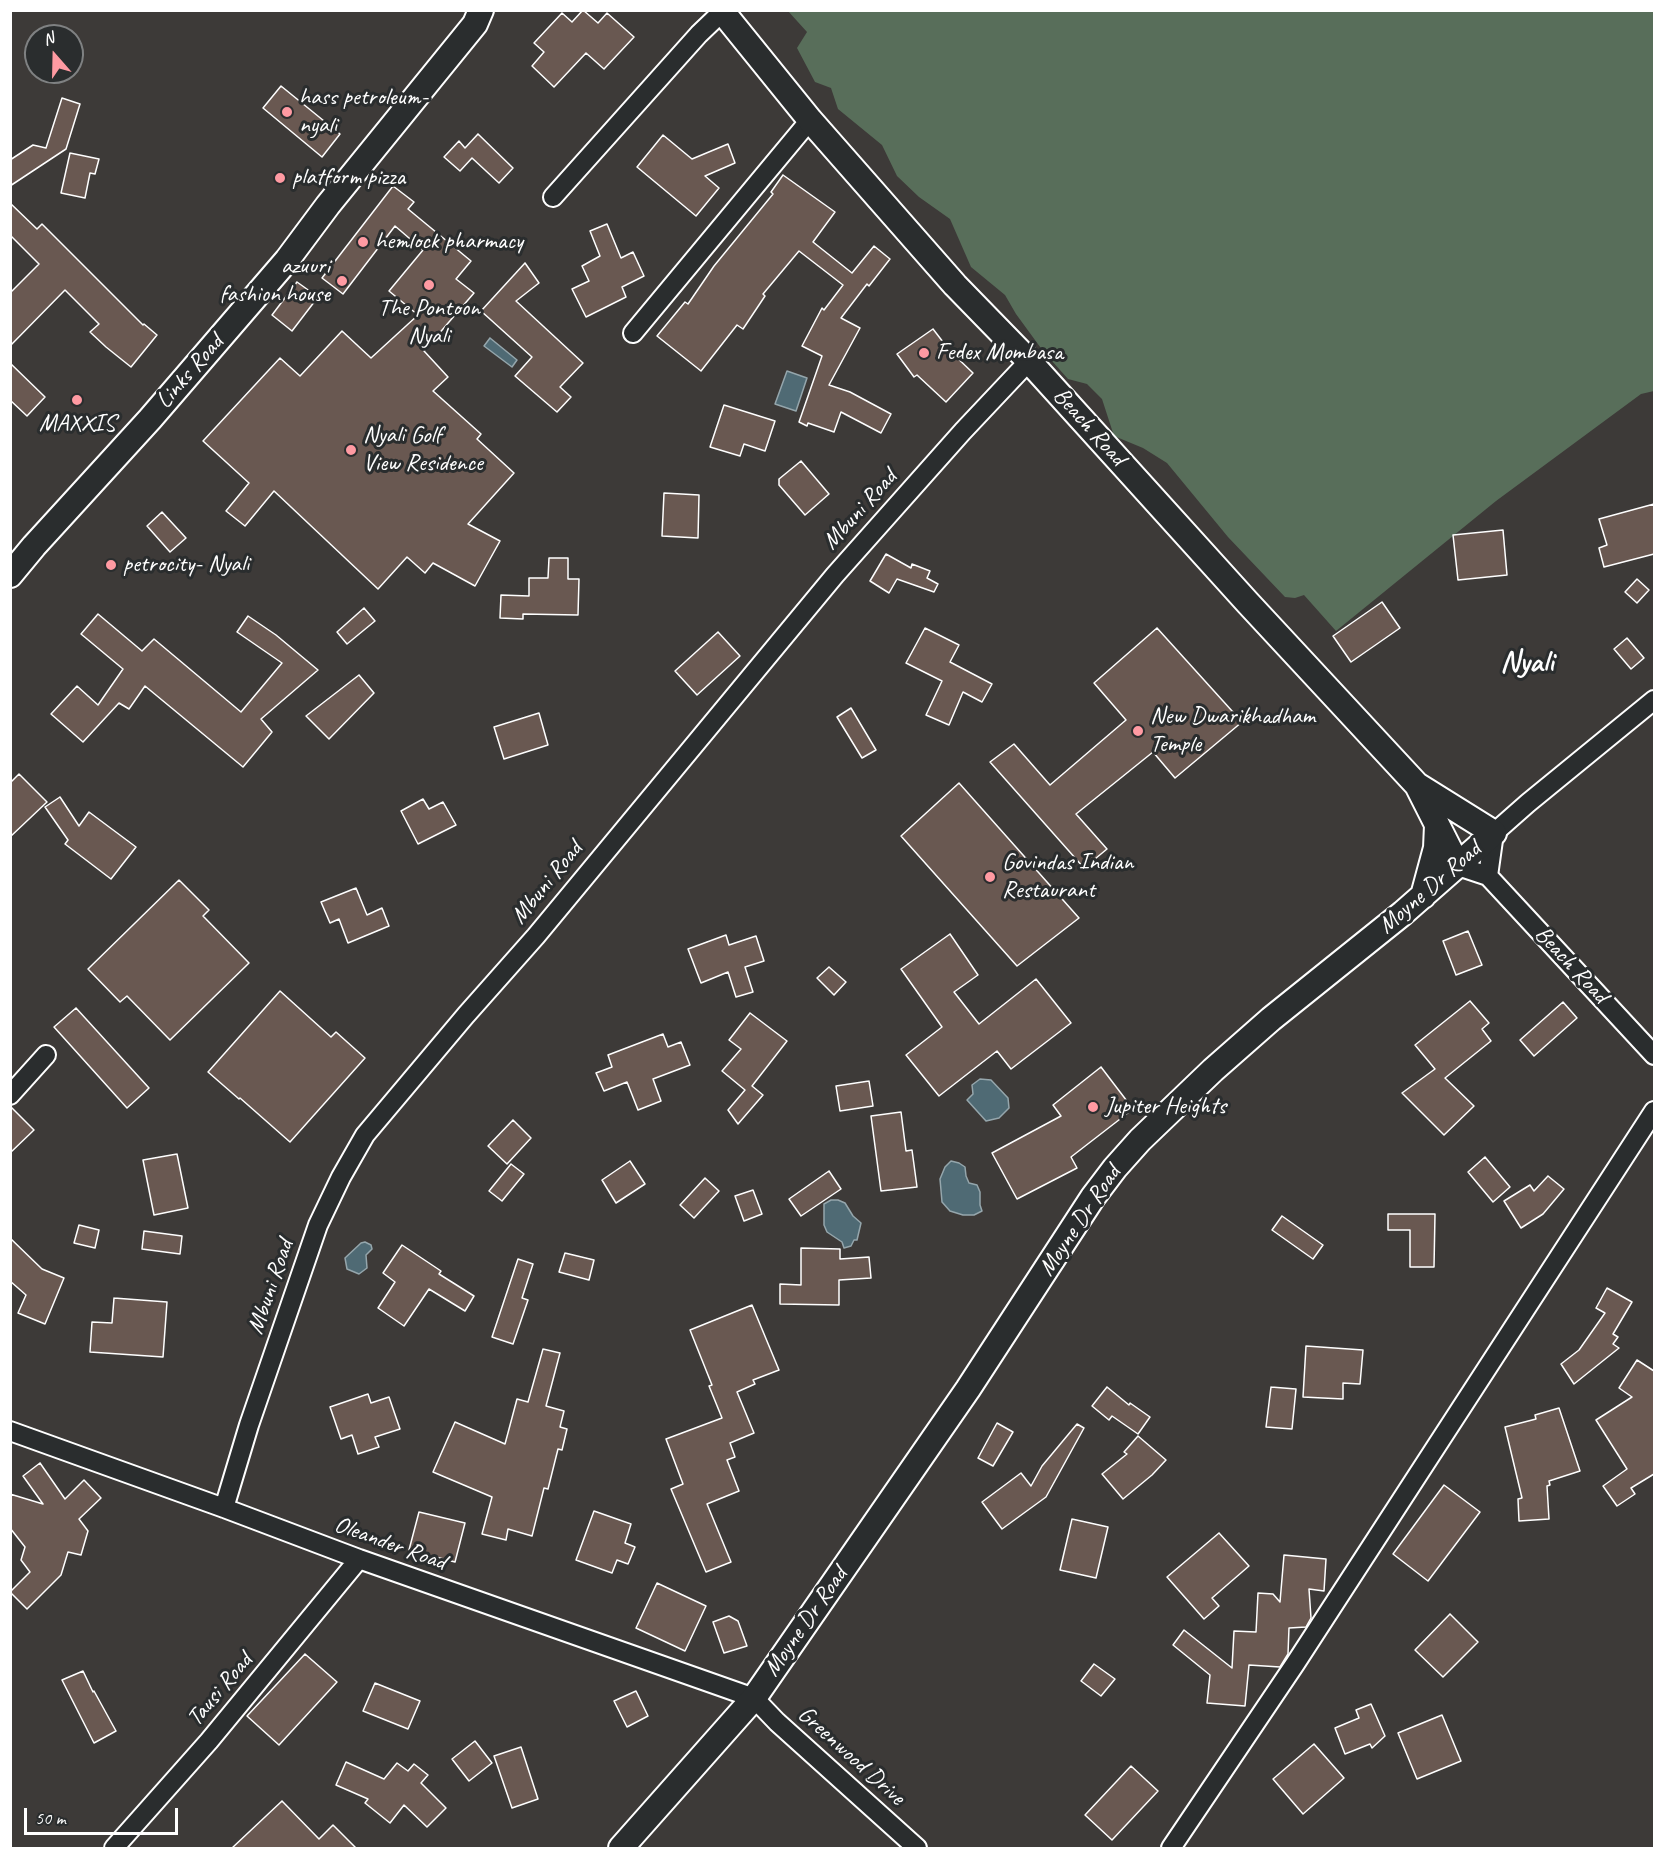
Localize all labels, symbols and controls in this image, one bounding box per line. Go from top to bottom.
north arrow [24,24,84,84]
text: N [40,28,57,50]
place label: hass petroleum- nyali [299,84,428,140]
marker: hass petroleum- nyali [280,105,294,119]
place label: platform pizza [292,164,405,192]
marker: platform pizza [273,171,287,185]
place label: hemlock pharmacy [375,228,523,256]
marker: hemlock pharmacy [356,235,370,249]
place label: azuuri fashion house [220,253,330,309]
marker: azuuri fashion house [335,274,349,288]
marker: The Pontoon Nyali [422,278,436,292]
place label: The Pontoon Nyali [378,295,480,351]
street label: Links Road [150,329,230,415]
place label: Fedex Mombasa [936,339,1063,367]
marker: Fedex Mombasa [917,346,931,360]
street label: Beach Road [1046,382,1132,472]
marker: MAXXIS [70,393,84,407]
place label: MAXXIS [39,410,115,438]
place label: Nyali Golf View Residence [363,422,483,478]
marker: Nyali Golf View Residence [344,443,358,457]
street label: Mbuni Road [817,464,903,556]
place label: petrocity- Nyali [123,551,249,579]
marker: petrocity- Nyali [104,558,118,572]
district label: Nyali [1500,645,1554,681]
place label: New Dwarikhadham Temple [1150,703,1315,759]
marker: New Dwarikhadham Temple [1131,724,1145,738]
street label: Mbuni Road [505,836,589,930]
street label: Moyne Dr Road [1373,836,1487,940]
place label: Govindas Indian Restaurant [1002,849,1133,905]
marker: Govindas Indian Restaurant [983,870,997,884]
street label: Beach Road [1528,920,1614,1010]
place label: Jupiter Heights [1105,1093,1226,1121]
marker: Jupiter Heights [1086,1100,1100,1114]
street label: Moyne Dr Road [1033,1160,1127,1282]
street label: Mbuni Road [241,1236,301,1338]
street label: Oleander Road [330,1511,450,1577]
street label: Moyne Dr Road [758,1562,854,1682]
street label: Tausi Road [181,1647,259,1733]
street label: Greenwood Drive [791,1700,911,1812]
scale bar [27,1796,182,1834]
text: 50 m [35,1807,66,1829]

